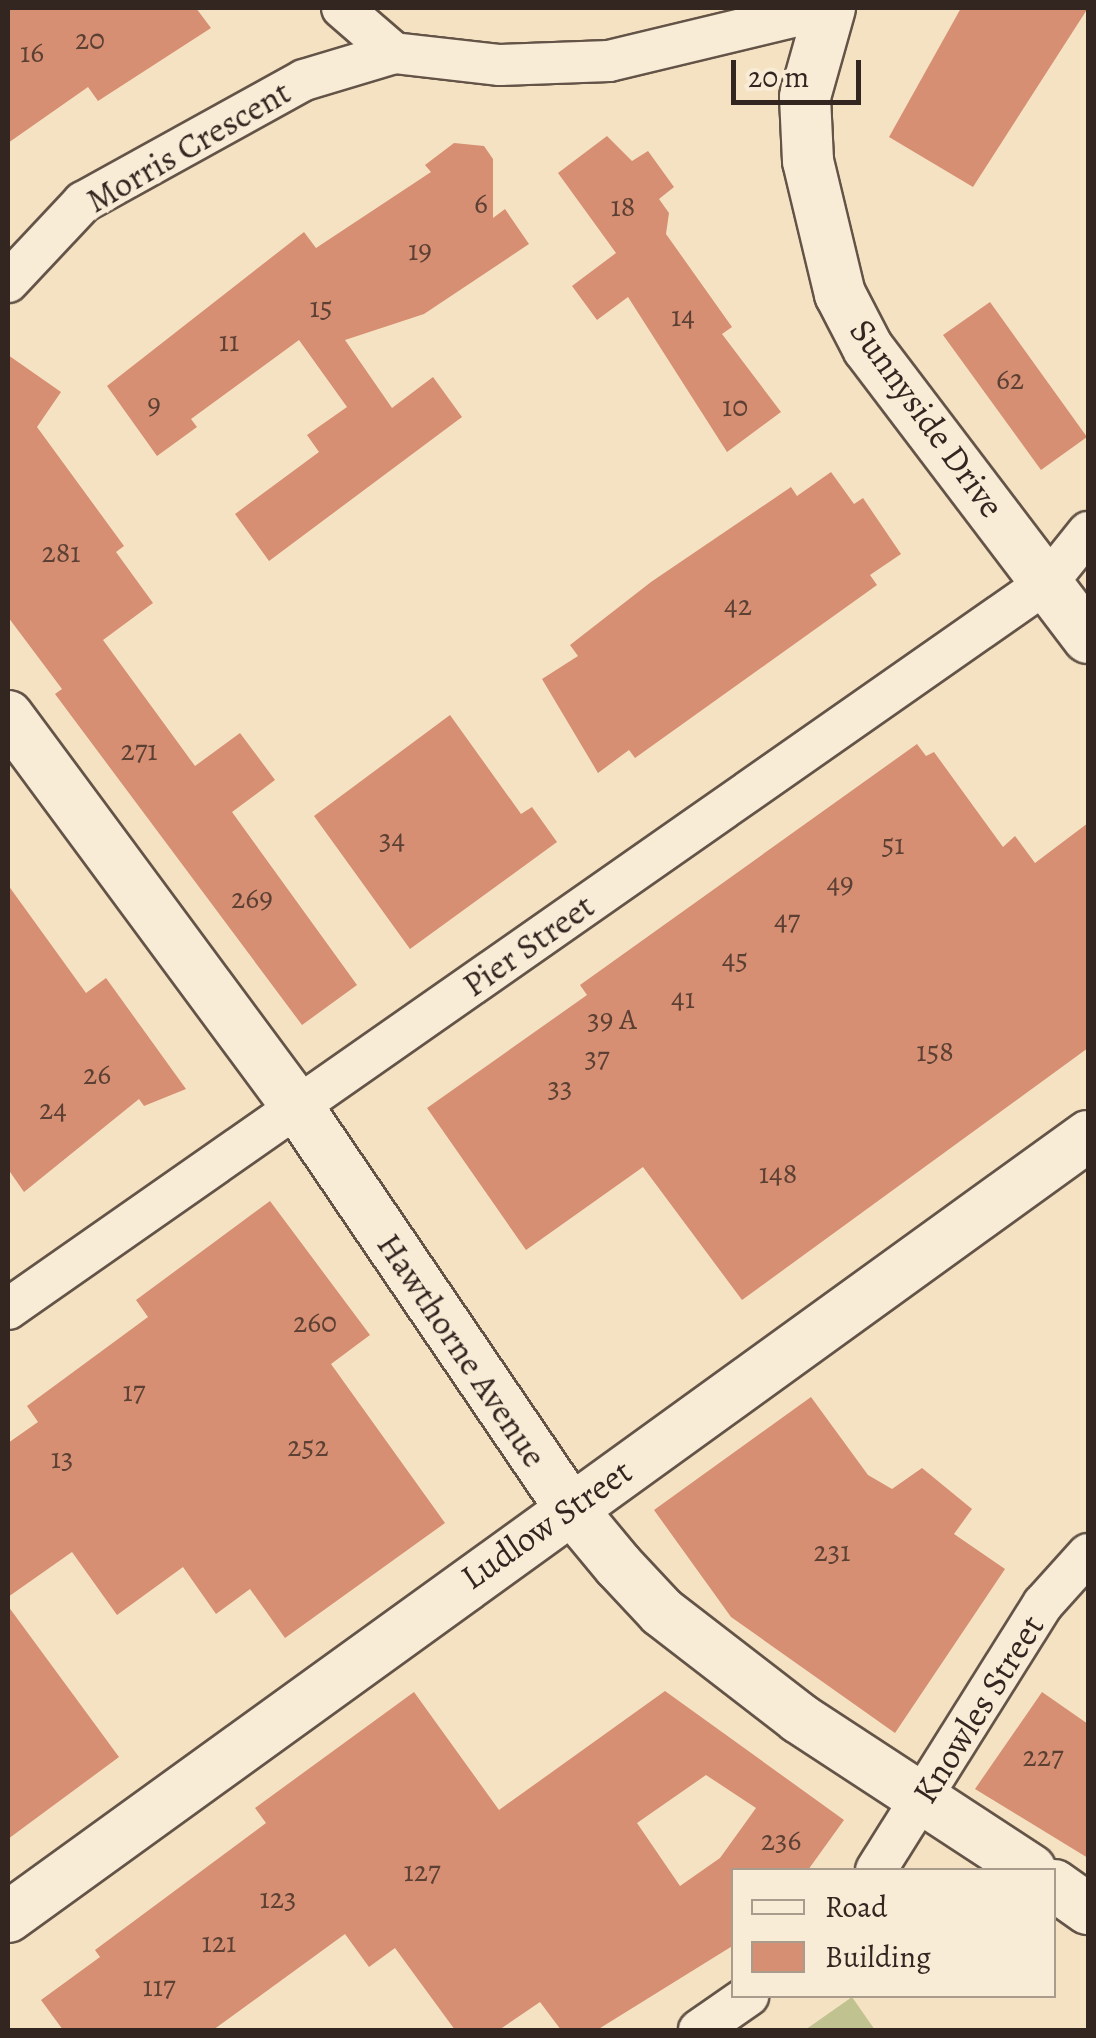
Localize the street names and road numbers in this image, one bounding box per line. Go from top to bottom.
street label: Morris Crescent [78,71,298,221]
street label: Sunnyside Drive [841,311,1013,525]
street label: Pier Street [454,885,602,1005]
street label: Hawthorne Avenue [368,1225,556,1475]
street label: Ludlow Street [453,1450,639,1598]
street label: Knowles Street [903,1607,1053,1811]

